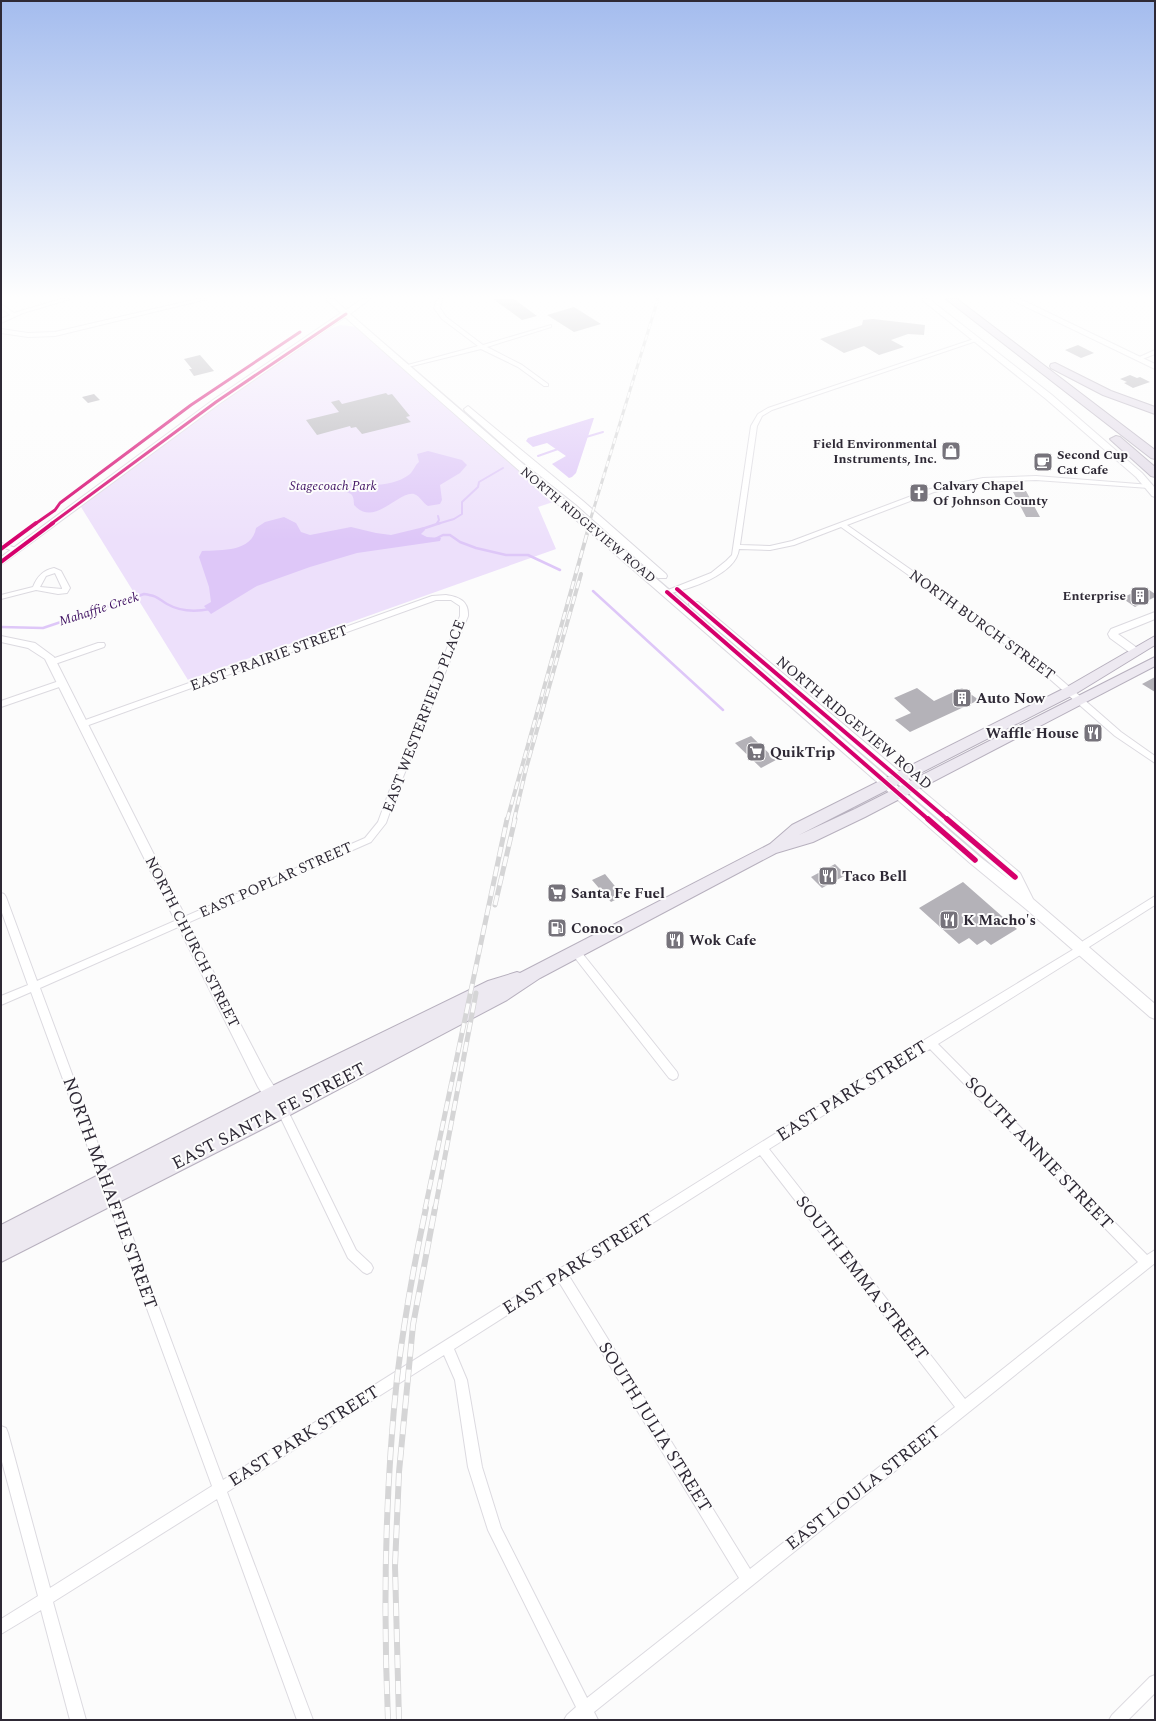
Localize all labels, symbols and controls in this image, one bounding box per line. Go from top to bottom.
place label: Field Environmental Instruments, Inc. [813,434,937,469]
shop icon: Field Environmental Instruments, Inc. [940,440,962,462]
place label: Second Cup Cat Cafe [1057,445,1128,480]
cafe icon: Second Cup Cat Cafe [1032,451,1054,473]
street label: NORTH RIDGEVIEW ROAD [516,462,660,588]
park label: Stagecoach Park [290,476,376,496]
place label: Calvary Chapel Of Johnson County [933,476,1048,511]
church icon: Calvary Chapel Of Johnson County [908,482,930,504]
street label: NORTH BURCH STREET [904,564,1060,686]
building icon: Enterprise [1129,585,1151,607]
place label: Enterprise [1063,586,1126,606]
water label: Mahaffie Creek [57,587,141,631]
street label: EAST WESTERFIELD PLACE [377,616,471,816]
street label: EAST PRAIRIE STREET [187,619,351,697]
street label: NORTH RIDGEVIEW ROAD [771,650,937,796]
building icon: Auto Now [951,687,973,709]
place label: Auto Now [976,687,1046,710]
place label: Waffle House [985,722,1079,745]
restaurant icon: Waffle House [1082,722,1104,744]
supermarket icon: QuikTrip [745,741,767,763]
place label: QuikTrip [770,741,835,764]
street label: EAST POPLAR STREET [196,836,356,924]
street label: NORTH CHURCH STREET [139,852,245,1032]
restaurant icon: Taco Bell [817,865,839,887]
place label: Taco Bell [842,865,907,888]
supermarket icon: Santa Fe Fuel [546,882,568,904]
place label: Santa Fe Fuel [571,882,665,905]
restaurant icon: K Macho's [938,909,960,931]
place label: K Macho's [963,909,1036,932]
fuel station icon: Conoco [546,917,568,939]
place label: Conoco [571,917,623,940]
restaurant icon: Wok Cafe [664,929,686,951]
place label: Wok Cafe [689,929,756,952]
street label: EAST PARK STREET [771,1034,933,1148]
street label: EAST SANTA FE STREET [167,1055,371,1177]
street label: SOUTH ANNIE STREET [958,1070,1120,1236]
street label: NORTH MAHAFFIE STREET [55,1073,165,1313]
street label: SOUTH EMMA STREET [789,1190,935,1366]
street label: EAST PARK STREET [497,1207,659,1321]
street label: SOUTH JULIA STREET [591,1336,719,1518]
street label: EAST PARK STREET [223,1379,385,1493]
street label: EAST LOULA STREET [780,1419,946,1557]

